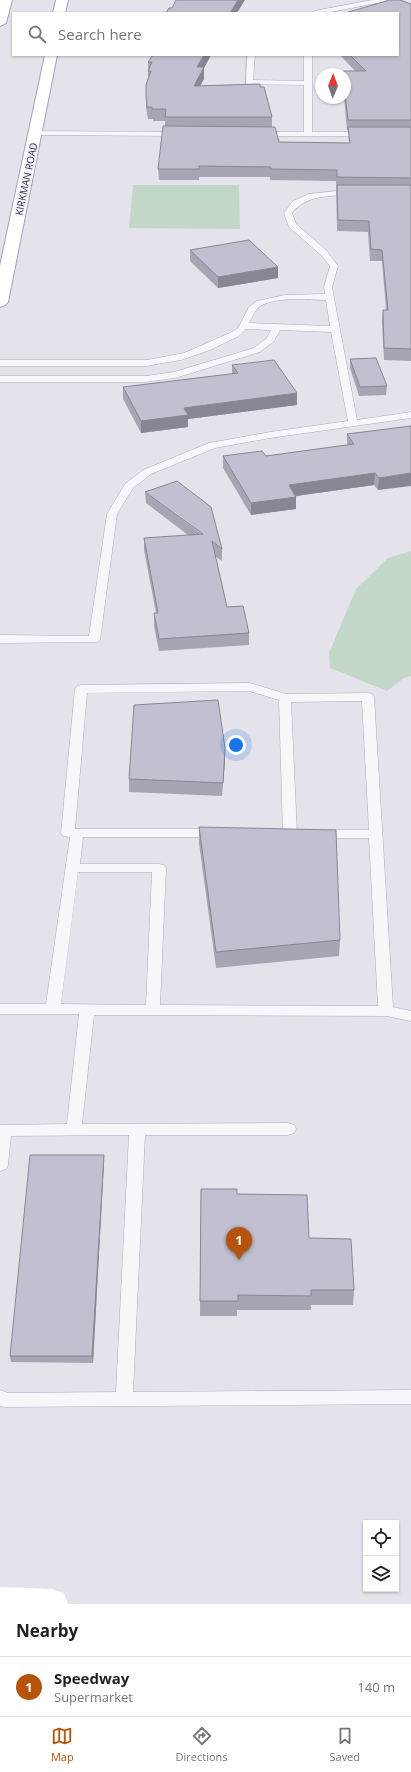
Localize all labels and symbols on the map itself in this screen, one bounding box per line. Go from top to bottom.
north arrow [315,68,351,104]
street label: KIRKMAN ROAD [11,141,41,217]
your location [226,735,246,755]
pin: 1 [226,1227,252,1260]

